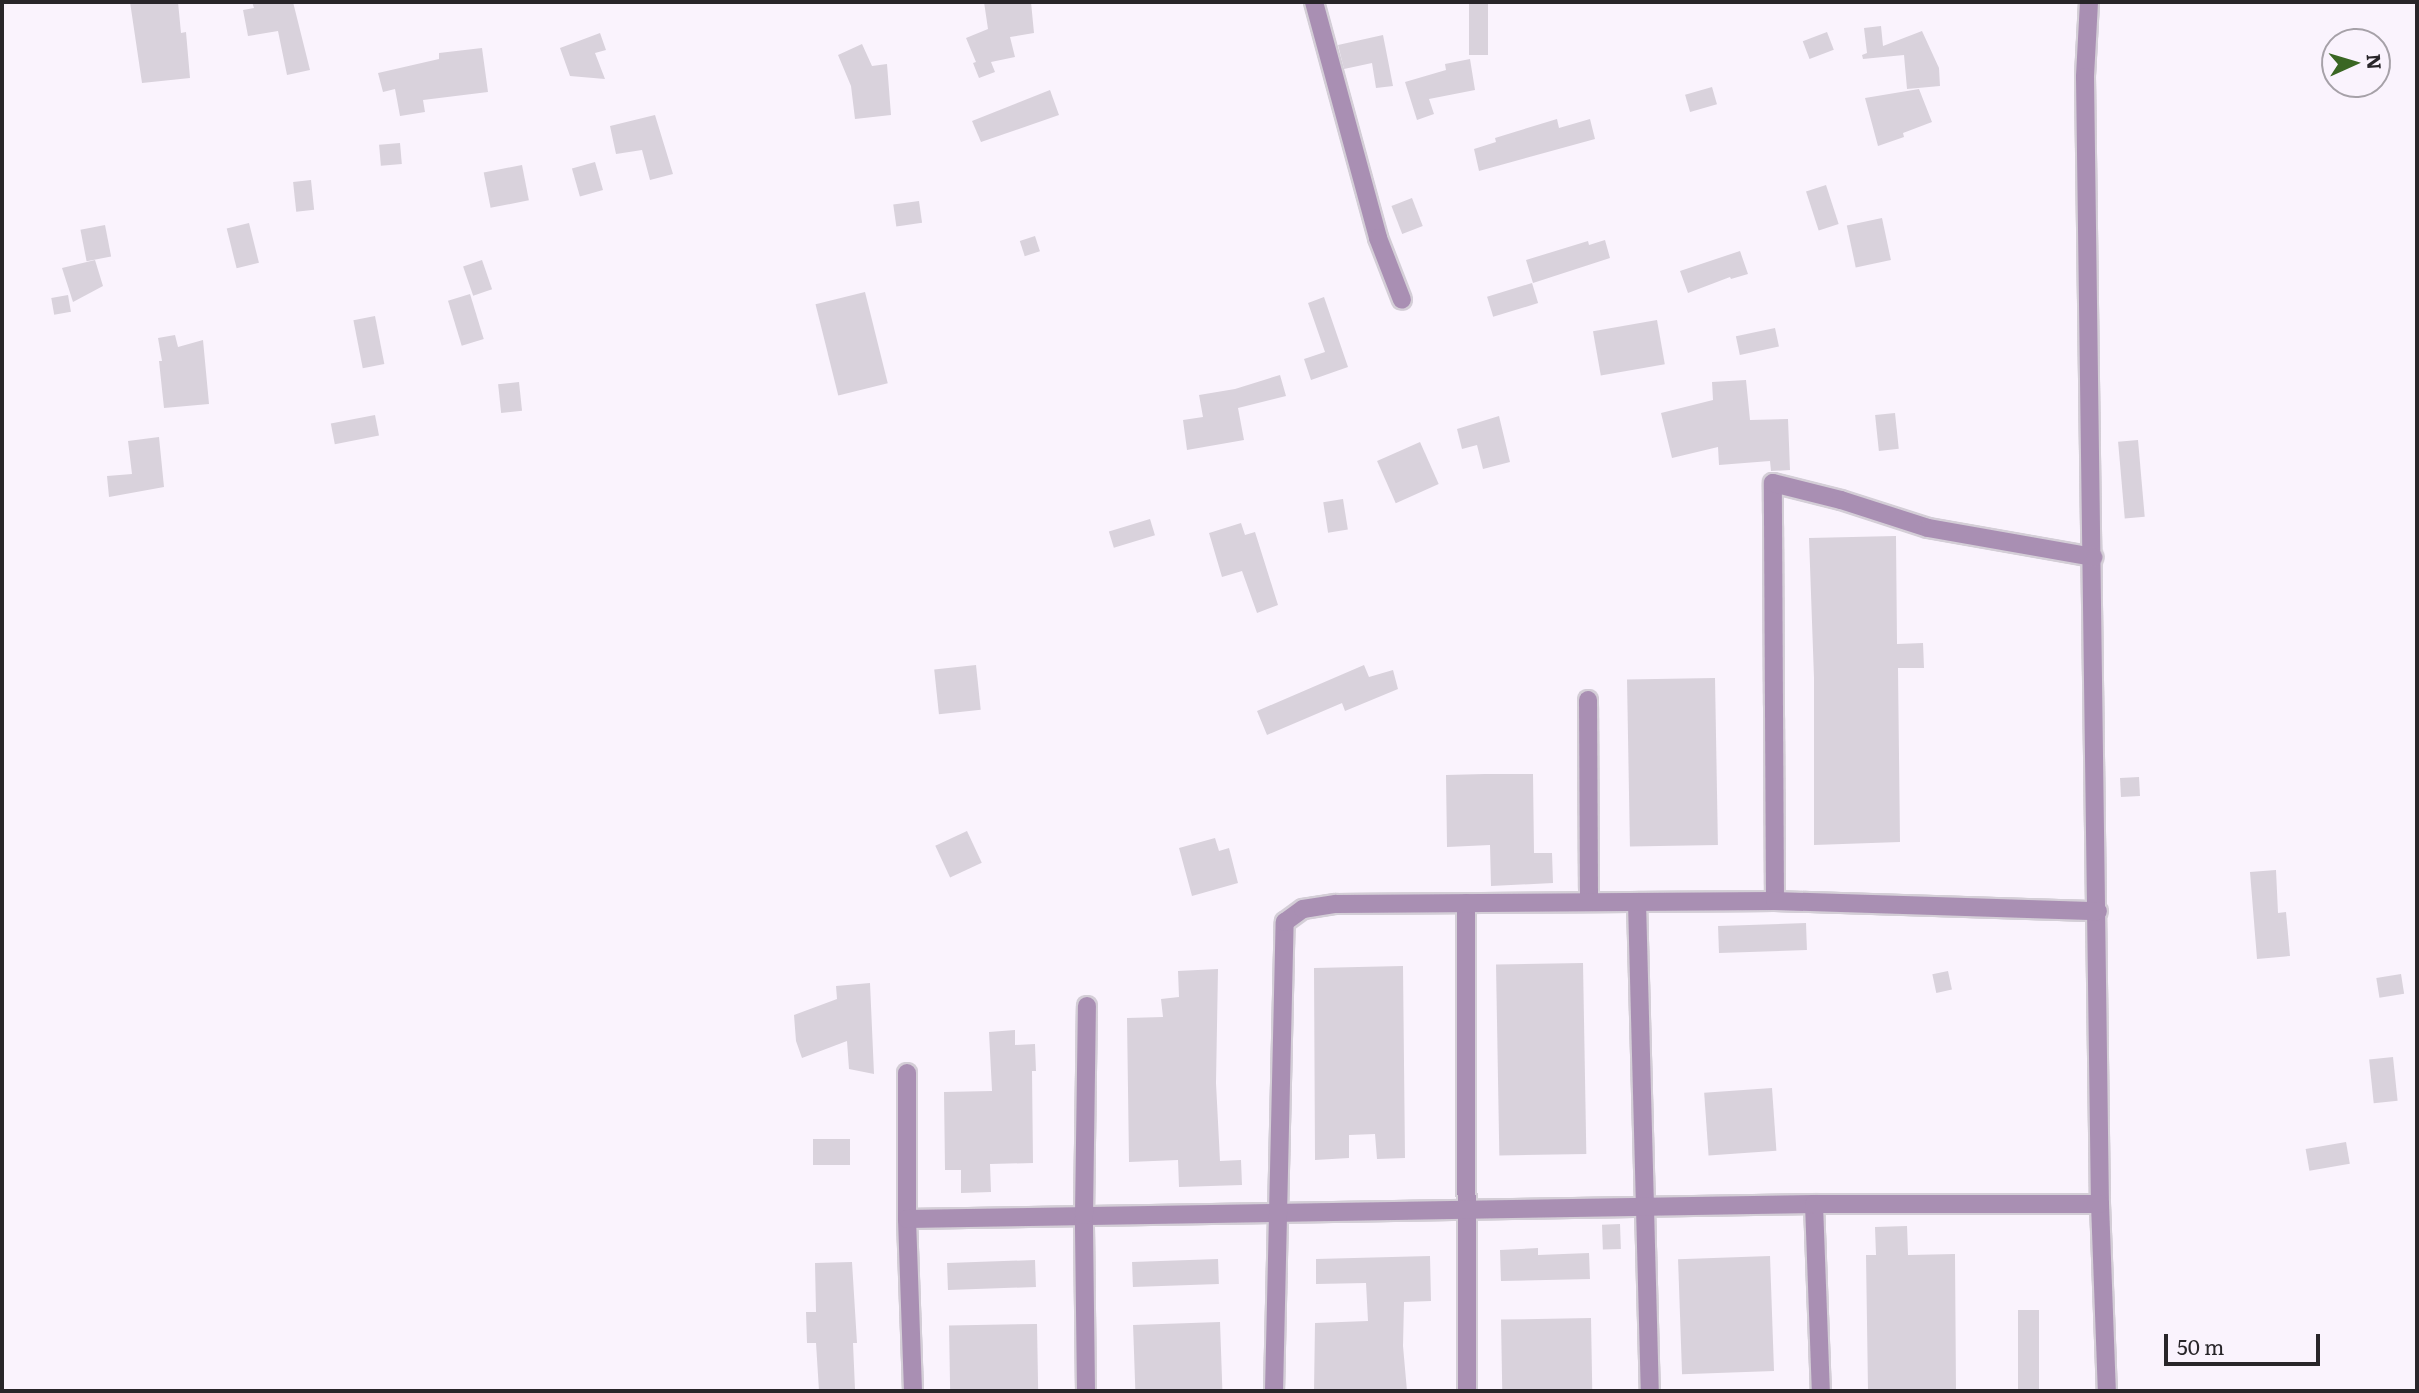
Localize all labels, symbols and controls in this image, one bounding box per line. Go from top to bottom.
north arrow [2321,28,2391,98]
text: N [2360,53,2389,71]
scale bar [2167,1320,2323,1364]
text: 50 m [2177,1330,2224,1361]

